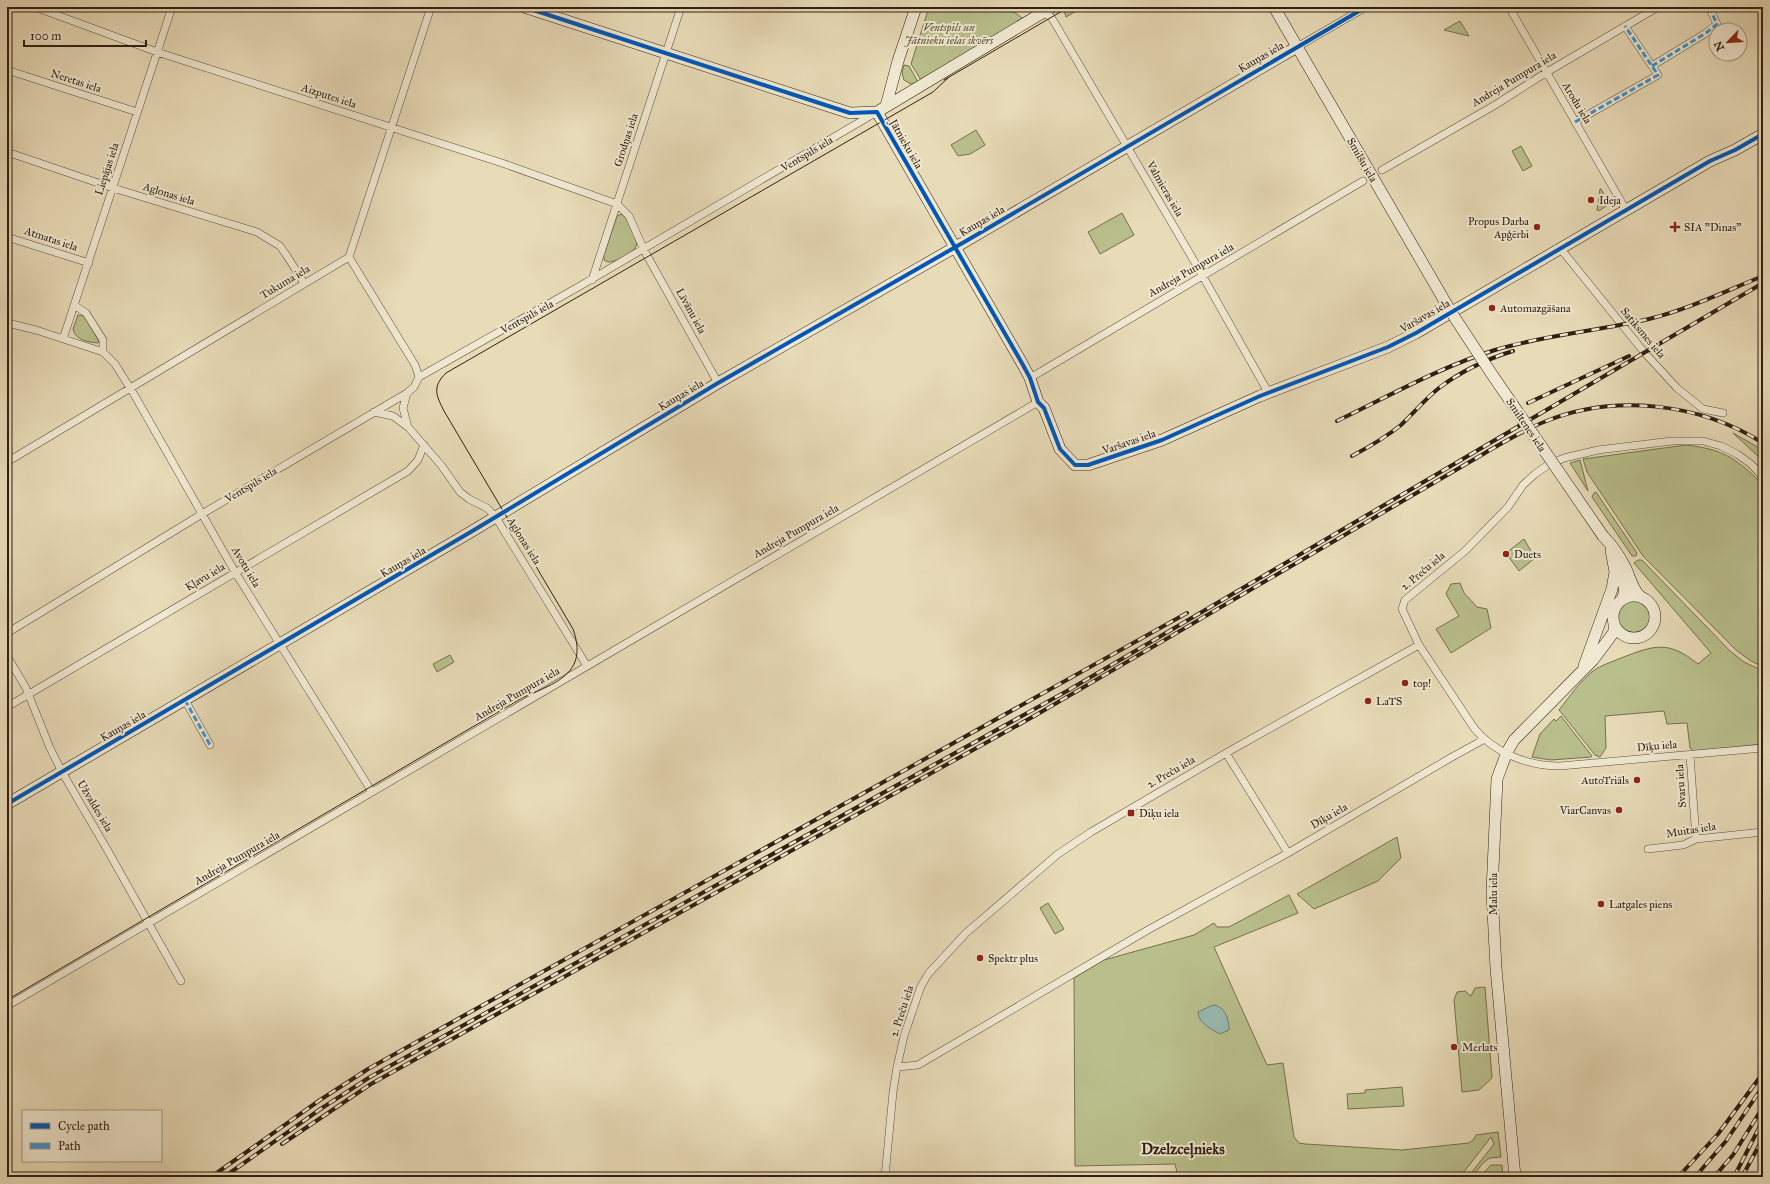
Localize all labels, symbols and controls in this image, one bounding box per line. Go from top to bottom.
park label: Ventspils un Jātnieku ielas skvērs [904,21,994,47]
scale bar [24,22,146,48]
north arrow [1708,22,1748,62]
text: 100 m [30,29,61,43]
text: N [1711,38,1727,53]
street label: Kauņas iela [1236,39,1286,75]
street label: Andreja Pumpura iela [1469,48,1559,110]
street label: Neretas iela [49,67,103,95]
street label: Arodu iela [1559,79,1595,126]
street label: Aizputes iela [299,81,358,111]
street label: Grodņas iela [611,111,641,168]
street label: Jātnieku iela [885,116,925,172]
street label: Ventspils iela [778,133,836,175]
street label: Smilšu iela [1344,136,1380,185]
street label: Liepājas iela [92,141,122,197]
street label: Valmieras iela [1143,158,1186,219]
street label: Aglonas iela [141,180,197,208]
place label: Ideja [1599,194,1621,207]
marker: Ideja [1586,195,1596,205]
street label: Kauņas iela [957,203,1007,239]
place label: Propus Darba Apģērbi [1468,215,1529,241]
marker: SIA "Dinas" [1669,221,1681,233]
place label: SIA "Dinas" [1684,221,1741,234]
marker: Propus Darba Apģērbi [1532,222,1542,232]
street label: Atmatas iela [22,224,80,254]
street label: Andreja Pumpura iela [1145,240,1236,300]
street label: Tukuma iela [258,262,312,302]
street label: Līvānu iela [673,286,709,336]
street label: Varšavas iela [1397,296,1453,336]
street label: Ventspils iela [497,297,556,337]
place label: Automazgāšana [1499,302,1571,315]
marker: Automazgāšana [1487,303,1497,313]
street label: Satiksmes iela [1618,305,1668,361]
street label: Kauņas iela [656,376,706,414]
street label: Smiltenes iela [1503,396,1549,455]
street label: Varšavas iela [1100,427,1158,458]
street label: Ventspils iela [222,464,280,506]
street label: Andreja Pumpura iela [750,501,841,561]
street label: Aglonas iela [504,514,544,567]
street label: Avotu iela [228,543,263,590]
street label: Kauņas iela [378,544,428,580]
place label: Duets [1514,548,1541,561]
street label: 2. Preču iela [1398,549,1448,593]
marker: Duets [1501,549,1511,559]
street label: Kļavu iela [183,560,228,594]
street label: Andreja Pumpura iela [471,664,562,724]
place label: top! [1413,677,1431,690]
marker: top! [1400,678,1410,688]
place label: LaTS [1376,695,1402,708]
marker: LaTS [1363,696,1373,706]
street label: Kauņas iela [98,708,148,744]
street label: Dīķu iela [1636,738,1678,754]
street label: 2. Preču iela [1145,753,1198,791]
street label: Svaru iela [1673,763,1689,808]
place label: AutoTriāls [1580,774,1629,787]
marker: AutoTriāls [1632,775,1642,785]
street label: Užvaldes iela [74,778,116,835]
street label: Dīķu iela [1308,800,1350,832]
place label: ViarCanvas [1559,804,1611,817]
marker: ViarCanvas [1614,805,1624,815]
place label: Diķu iela [1139,807,1180,820]
marker: Diķu iela [1126,808,1136,818]
street label: Muitas iela [1665,820,1717,840]
street label: Andreja Pumpura iela [191,828,282,888]
street label: Malu iela [1487,872,1500,915]
place label: Latgales piens [1609,898,1672,911]
marker: Latgales piens [1596,899,1606,909]
place label: Spektr plus [988,952,1038,965]
marker: Spektr plus [975,953,985,963]
street label: 2. Preču iela [888,983,917,1038]
place label: Merlats [1462,1041,1497,1054]
marker: Merlats [1449,1042,1459,1052]
legend [22,1110,162,1162]
text: Cycle path [58,1119,110,1133]
text: Path [58,1139,81,1153]
district label: Dzelzceļnieks [1141,1140,1225,1159]

